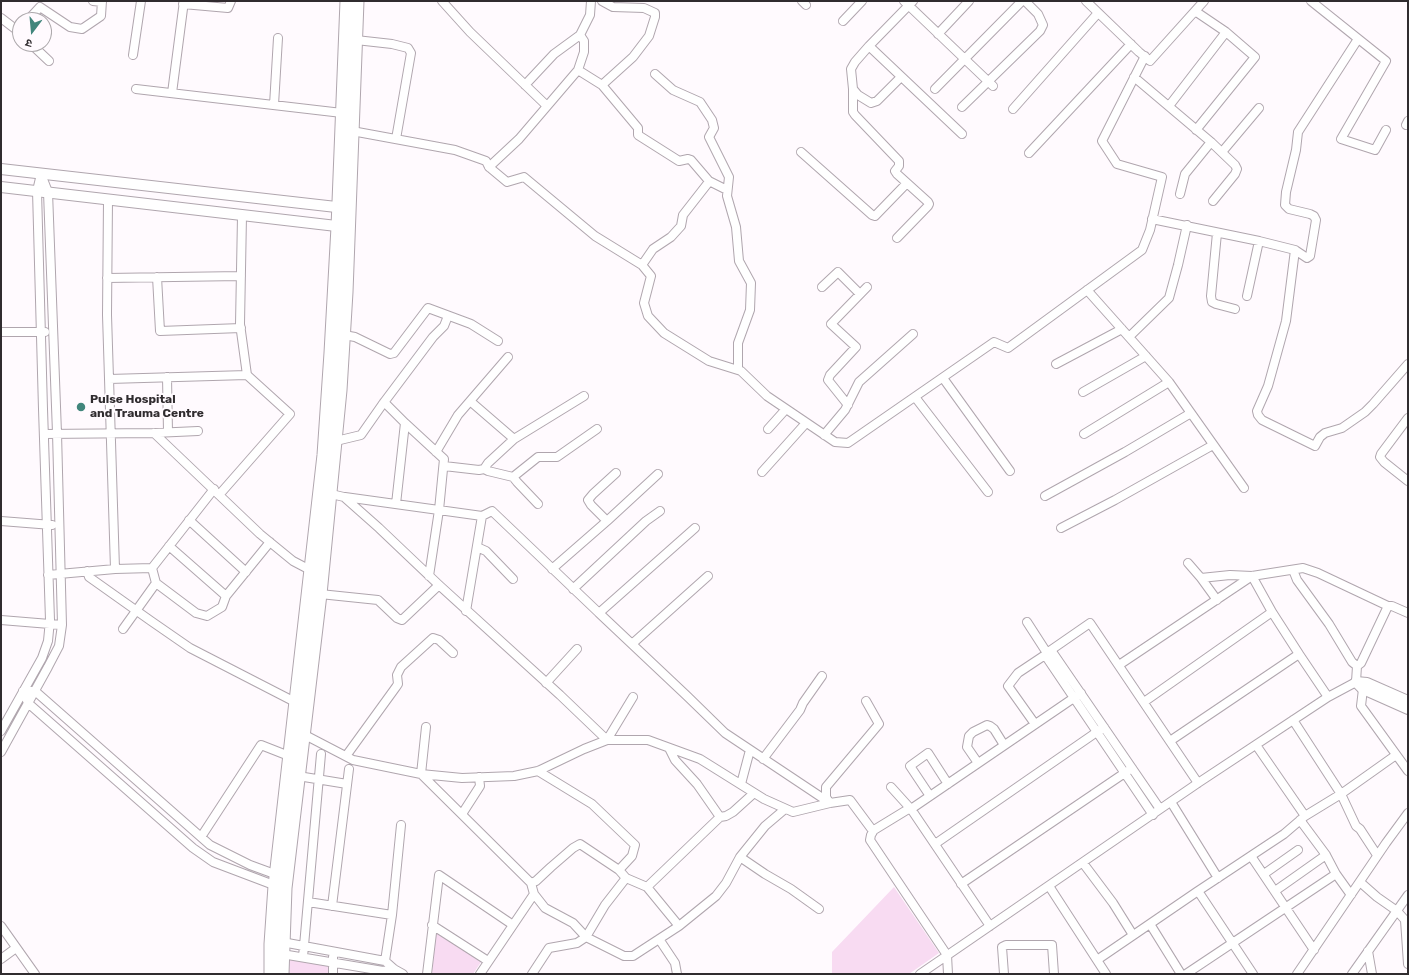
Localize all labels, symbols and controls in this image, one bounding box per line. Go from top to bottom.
north arrow [12,12,52,52]
text: उ [24,36,34,50]
place label: Pulse Hospital and Trauma Centre [90,393,204,421]
marker: Pulse Hospital and Trauma Centre [75,401,87,413]

